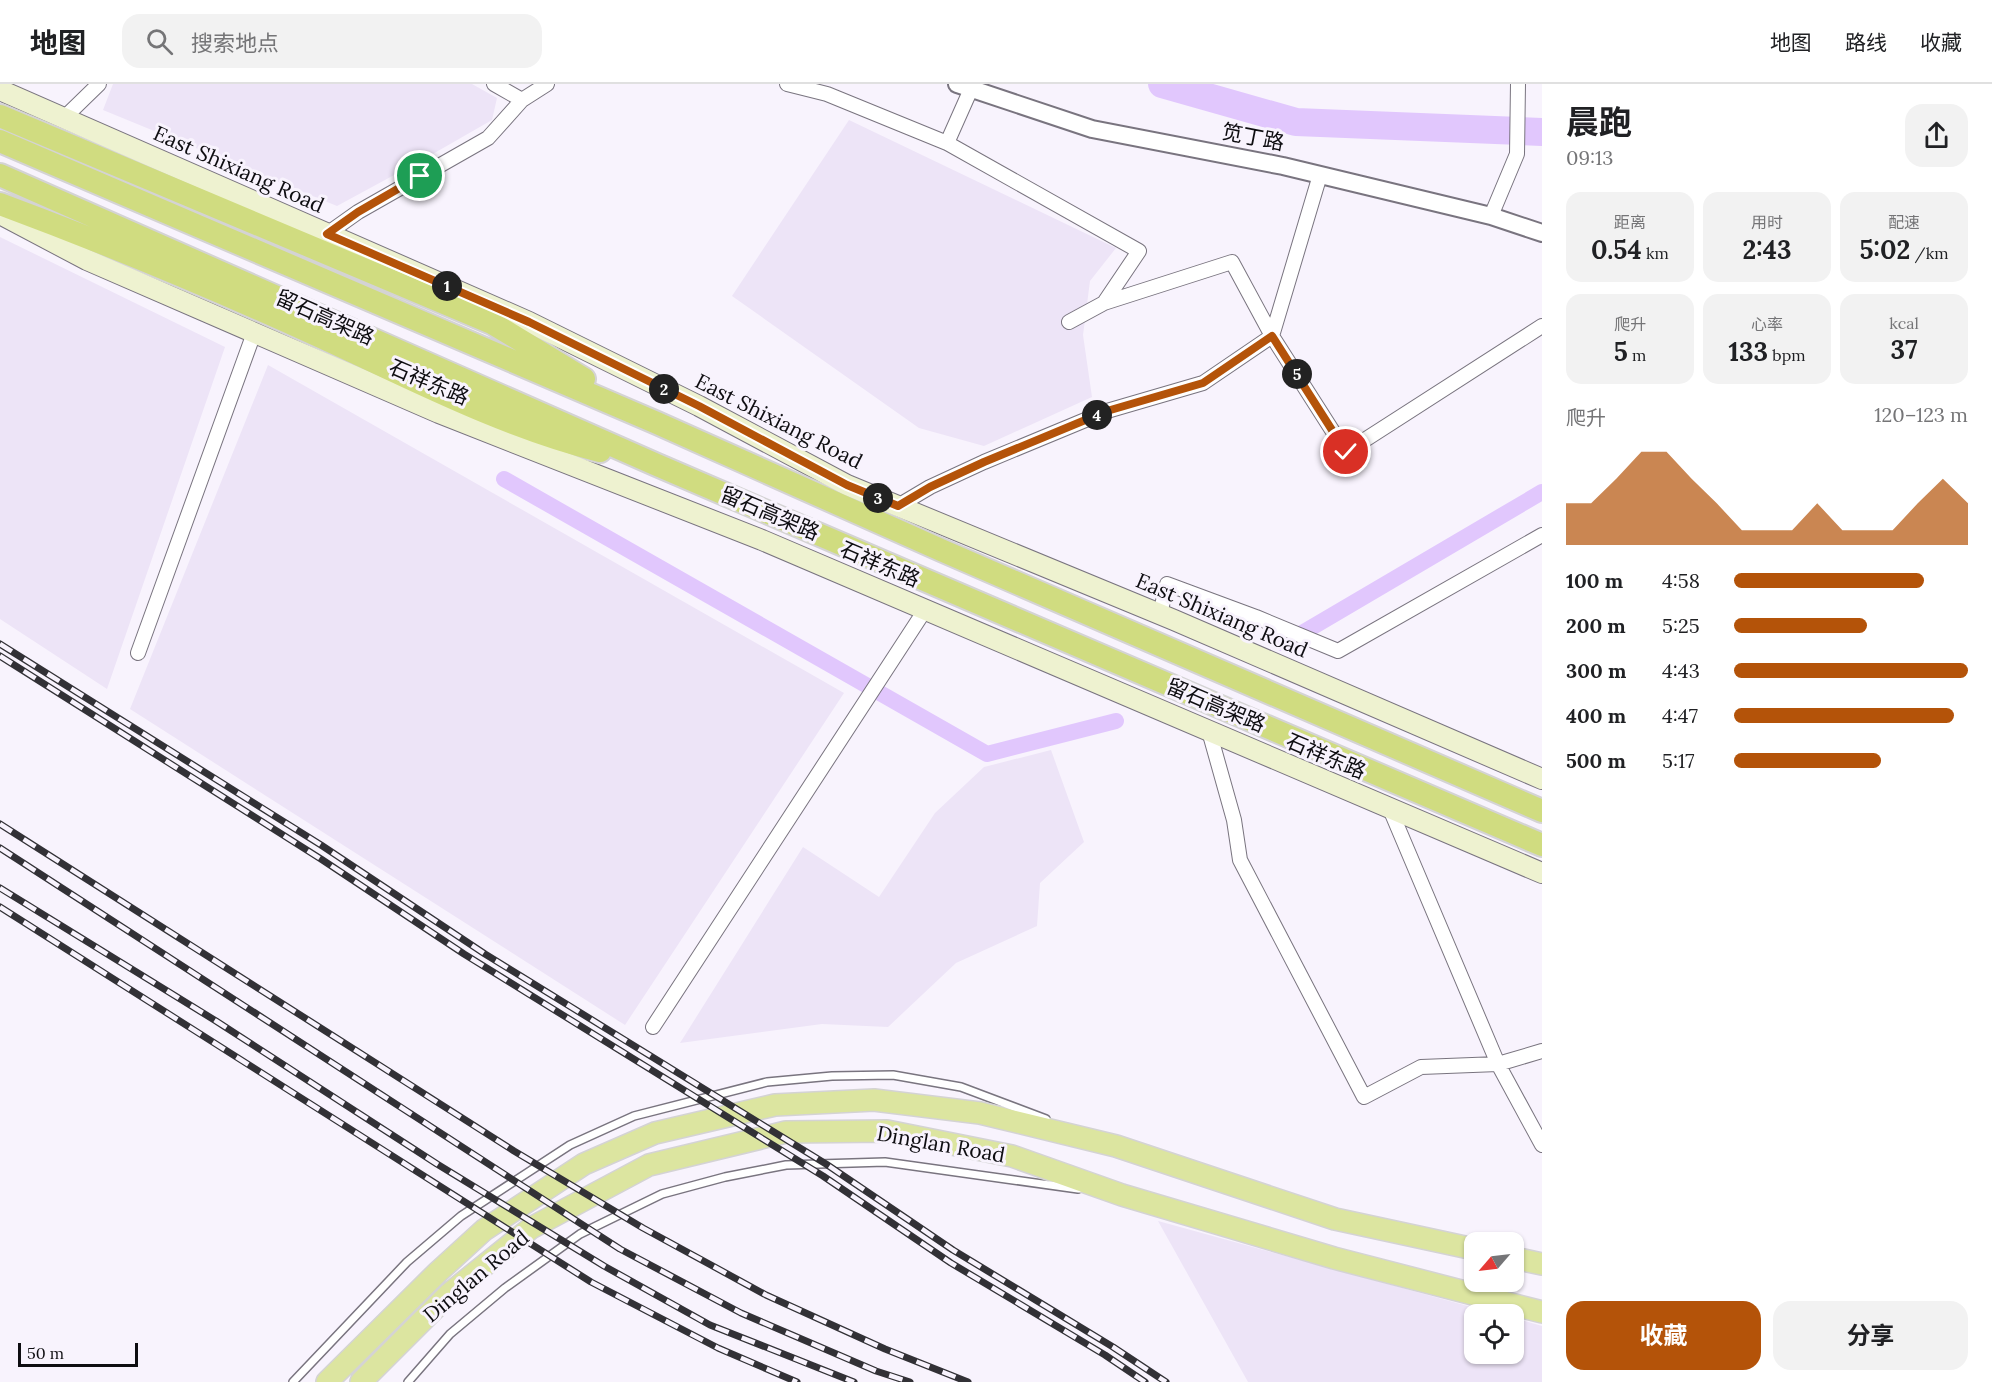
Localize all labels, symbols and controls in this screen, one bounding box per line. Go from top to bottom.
search box [122,14,542,68]
text: 地图 [30,25,86,61]
icon: search [143,25,176,58]
text: 搜索地点 [191,29,279,57]
text: 地图 [1770,29,1812,56]
text: 路线 [1845,29,1887,56]
text: 收藏 [1920,29,1962,56]
text: 晨跑 [1566,101,1632,143]
button: share [1905,104,1968,167]
street label: 笕丁路 [1220,118,1286,156]
street label: East Shixiang Road [149,119,329,219]
text: 09:13 [1566,145,1613,170]
pin [394,150,445,201]
icon: arrive [403,159,436,192]
text: 距离 [1614,212,1646,232]
text: 用时 [1751,212,1783,232]
text: 配速 [1888,212,1920,232]
text: 0.54 [1591,233,1642,266]
text: 2:43 [1742,233,1792,266]
text: 5:02 [1859,233,1910,266]
text: km [1642,243,1669,263]
text: /km [1910,243,1949,263]
pin: 1 [432,271,462,301]
text: 1 [444,276,450,296]
street label: 留石高架路 [272,283,378,351]
text: kcal [1889,313,1919,333]
text: 爬升 [1614,314,1646,334]
text: 心率 [1751,314,1783,334]
text: 37 [1891,333,1917,366]
text: 5 [1614,335,1628,368]
text: 133 [1728,335,1768,368]
text: m [1628,345,1646,365]
text: bpm [1768,345,1806,365]
street label: 石祥东路 [385,353,473,411]
pin: 5 [1282,359,1312,389]
text: 5 [1293,364,1301,384]
street label: East Shixiang Road [691,367,867,475]
pin: 2 [649,374,679,404]
text: 2 [660,379,668,399]
pin: 4 [1082,400,1112,430]
text: 120–123 m [1874,402,1968,427]
text: 4 [1093,405,1101,425]
text: 爬升 [1566,405,1606,430]
pin [1320,426,1371,477]
icon: check [1329,435,1362,468]
street label: 留石高架路 [716,480,824,546]
pin: 3 [863,483,893,513]
text: 3 [874,488,882,508]
street label: 石祥东路 [836,535,924,593]
street label: East Shixiang Road [1132,567,1312,663]
text: 100 m [1566,568,1623,593]
text: 4:58 [1662,568,1700,593]
text: 200 m [1566,613,1626,638]
text: 5:25 [1662,613,1700,638]
text: 300 m [1566,658,1626,683]
text: 4:43 [1662,658,1700,683]
street label: 留石高架路 [1162,672,1270,738]
text: 400 m [1566,703,1626,728]
text: 4:47 [1662,703,1698,728]
street label: 石祥东路 [1282,727,1370,785]
text: 500 m [1566,748,1626,773]
text: 5:17 [1662,748,1694,773]
street label: Dinglan Road [875,1119,1007,1169]
street label: Dinglan Road [418,1224,534,1328]
north arrow [1464,1232,1524,1292]
map controls [1464,1232,1524,1364]
button: 收藏 [1566,1301,1761,1370]
button: 分享 [1773,1301,1968,1370]
button: locate [1464,1304,1524,1364]
scale bar [18,1340,138,1368]
text: 50 m [27,1343,64,1363]

